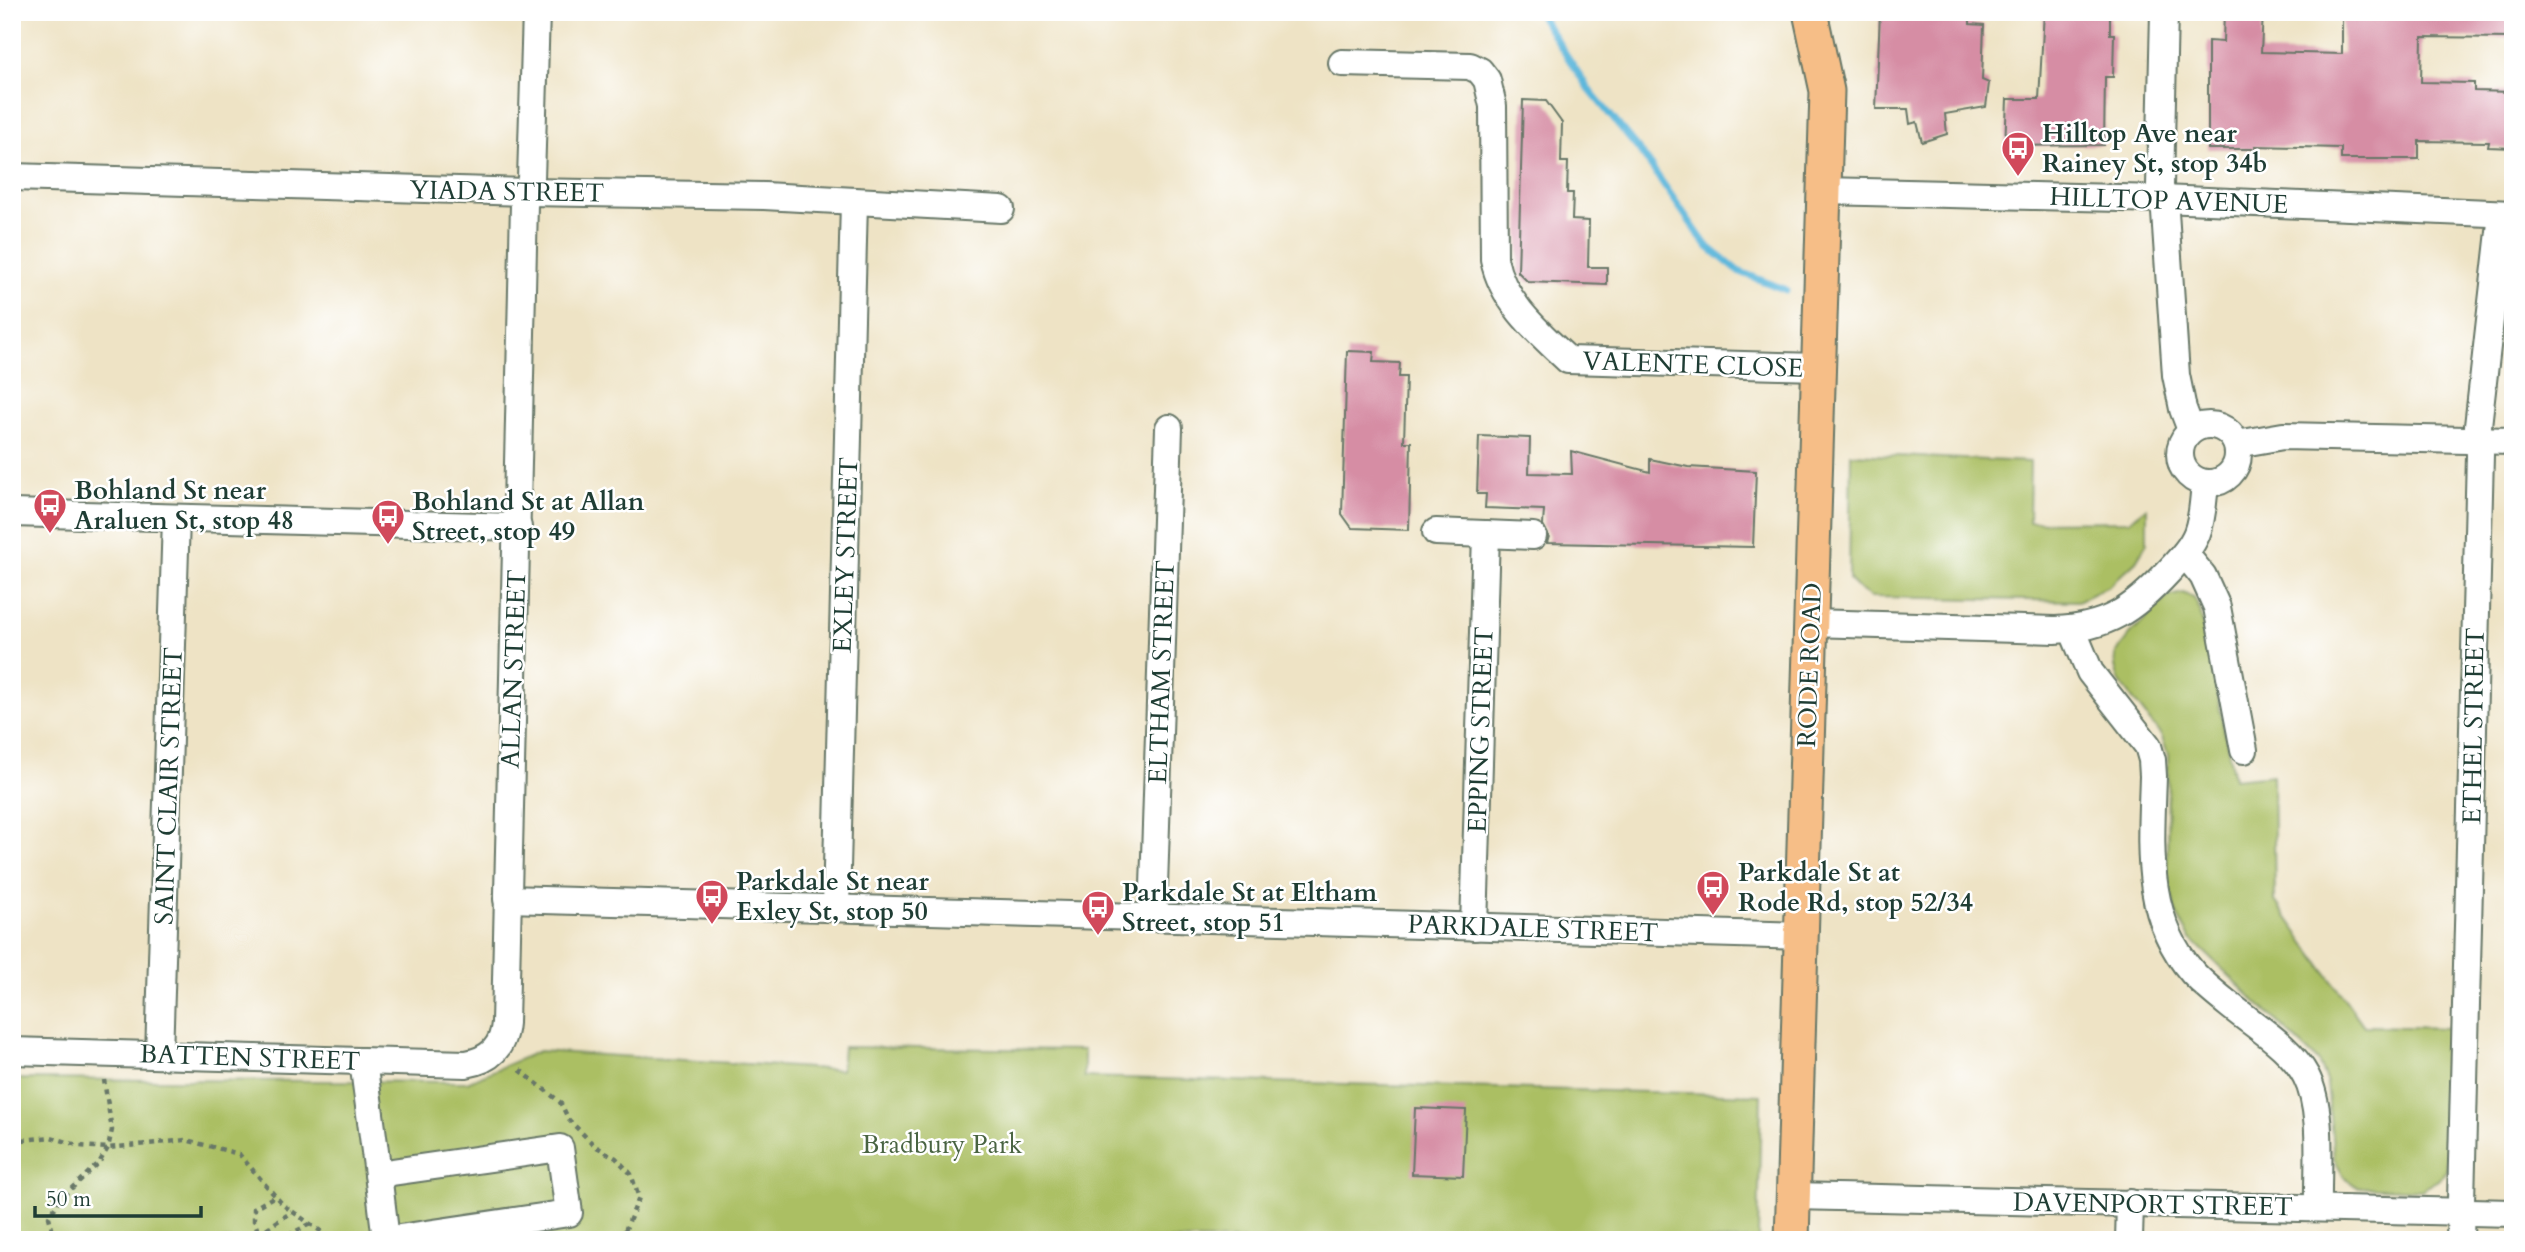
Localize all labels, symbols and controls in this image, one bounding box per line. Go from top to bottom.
place label: Hilltop Ave near Rainey St, stop 34b [2042,116,2268,181]
bus stop icon: Hilltop Ave near Rainey St, stop 34b [1999,129,2037,178]
street label: YIADA STREET [409,172,605,211]
street label: HILLTOP AVENUE [2049,179,2289,222]
street label: VALENTE CLOSE [1582,343,1804,386]
street label: EXLEY STREET [825,457,866,654]
place label: Bohland St near Araluen St, stop 48 [74,473,294,538]
place label: Bohland St at Allan Street, stop 49 [412,484,645,549]
bus stop icon: Bohland St near Araluen St, stop 48 [31,486,69,535]
bus stop icon: Bohland St at Allan Street, stop 49 [369,497,407,546]
street label: ELTHAM STREET [1140,560,1183,784]
street label: ALLAN STREET [493,569,534,769]
street label: RODE ROAD [1789,582,1830,748]
street label: EPPING STREET [1459,626,1502,834]
street label: ETHEL STREET [2454,627,2493,825]
street label: SAINT CLAIR STREET [146,647,191,925]
place label: Parkdale St at Rode Rd, stop 52/34 [1738,855,1973,920]
place label: Parkdale St near Exley St, stop 50 [736,864,929,929]
bus stop icon: Parkdale St at Rode Rd, stop 52/34 [1694,868,1732,917]
place label: Parkdale St at Eltham Street, stop 51 [1122,875,1377,940]
bus stop icon: Parkdale St near Exley St, stop 50 [693,877,731,926]
bus stop icon: Parkdale St at Eltham Street, stop 51 [1079,888,1117,937]
street label: PARKDALE STREET [1407,907,1659,950]
street label: BATTEN STREET [139,1036,361,1079]
park label: Bradbury Park [862,1127,1022,1162]
scale bar [35,1175,201,1219]
text: 50 m [46,1185,91,1214]
street label: DAVENPORT STREET [2013,1185,2293,1224]

